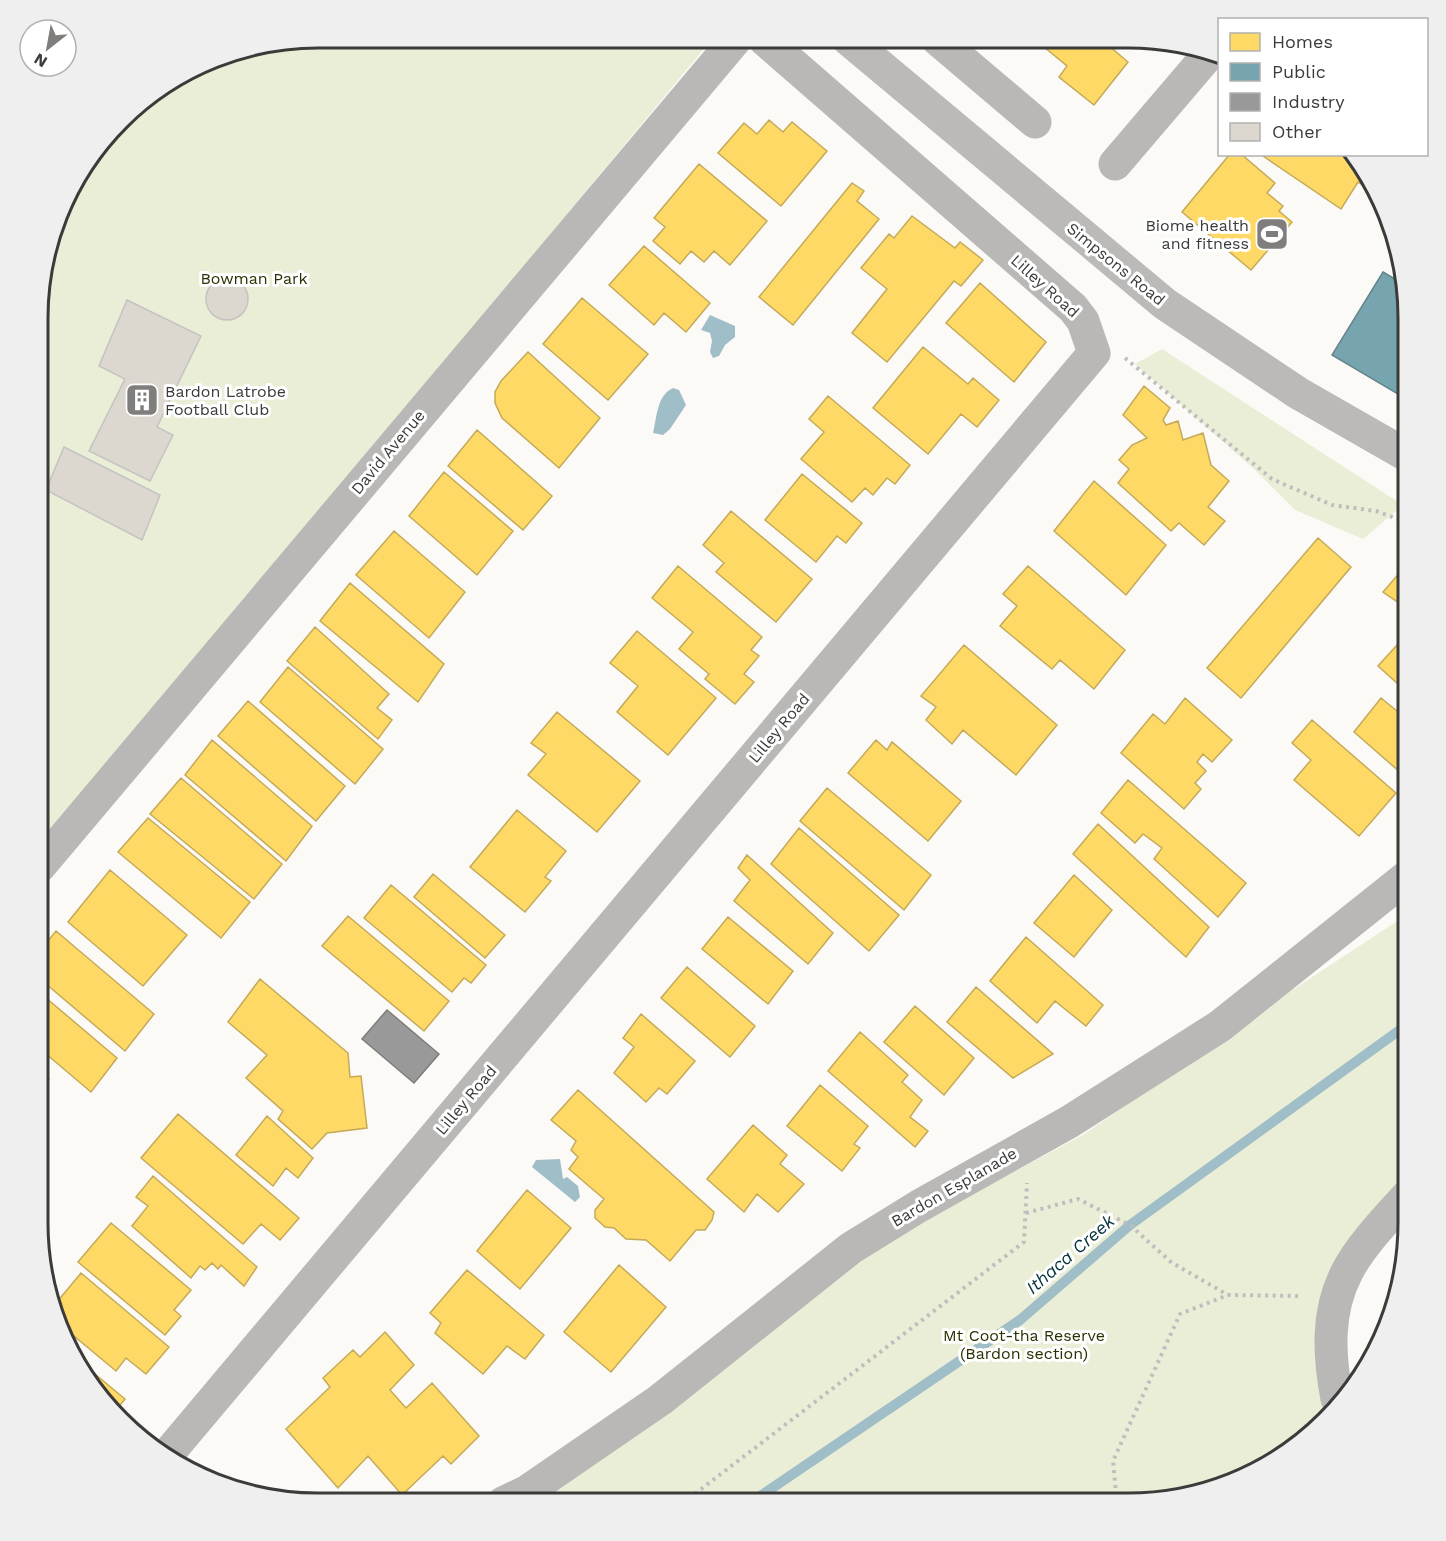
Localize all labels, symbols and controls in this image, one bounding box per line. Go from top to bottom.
north arrow [18,18,78,78]
legend [1218,18,1428,156]
text: Homes [1272,31,1333,52]
text: N [31,49,51,72]
text: Public [1272,61,1326,82]
text: Industry [1272,91,1345,112]
text: Other [1272,121,1322,142]
place label: Biome health and fitness [1145,216,1249,253]
sports icon: Biome health and fitness [1254,216,1290,252]
street label: Simpsons Road [1063,219,1169,309]
street label: Lilley Road [1007,251,1083,321]
park label: Bowman Park [200,269,308,288]
building icon: Bardon Latrobe Football Club [124,382,160,418]
place label: Bardon Latrobe Football Club [165,382,286,419]
street label: David Avenue [347,406,429,498]
street label: Lilley Road [744,689,814,767]
street label: Lilley Road [431,1061,501,1139]
street label: Bardon Esplanade [888,1143,1020,1231]
water label: Ithaca Creek [1022,1209,1119,1298]
park label: Mt Coot-tha Reserve (Bardon section) [943,1326,1105,1363]

